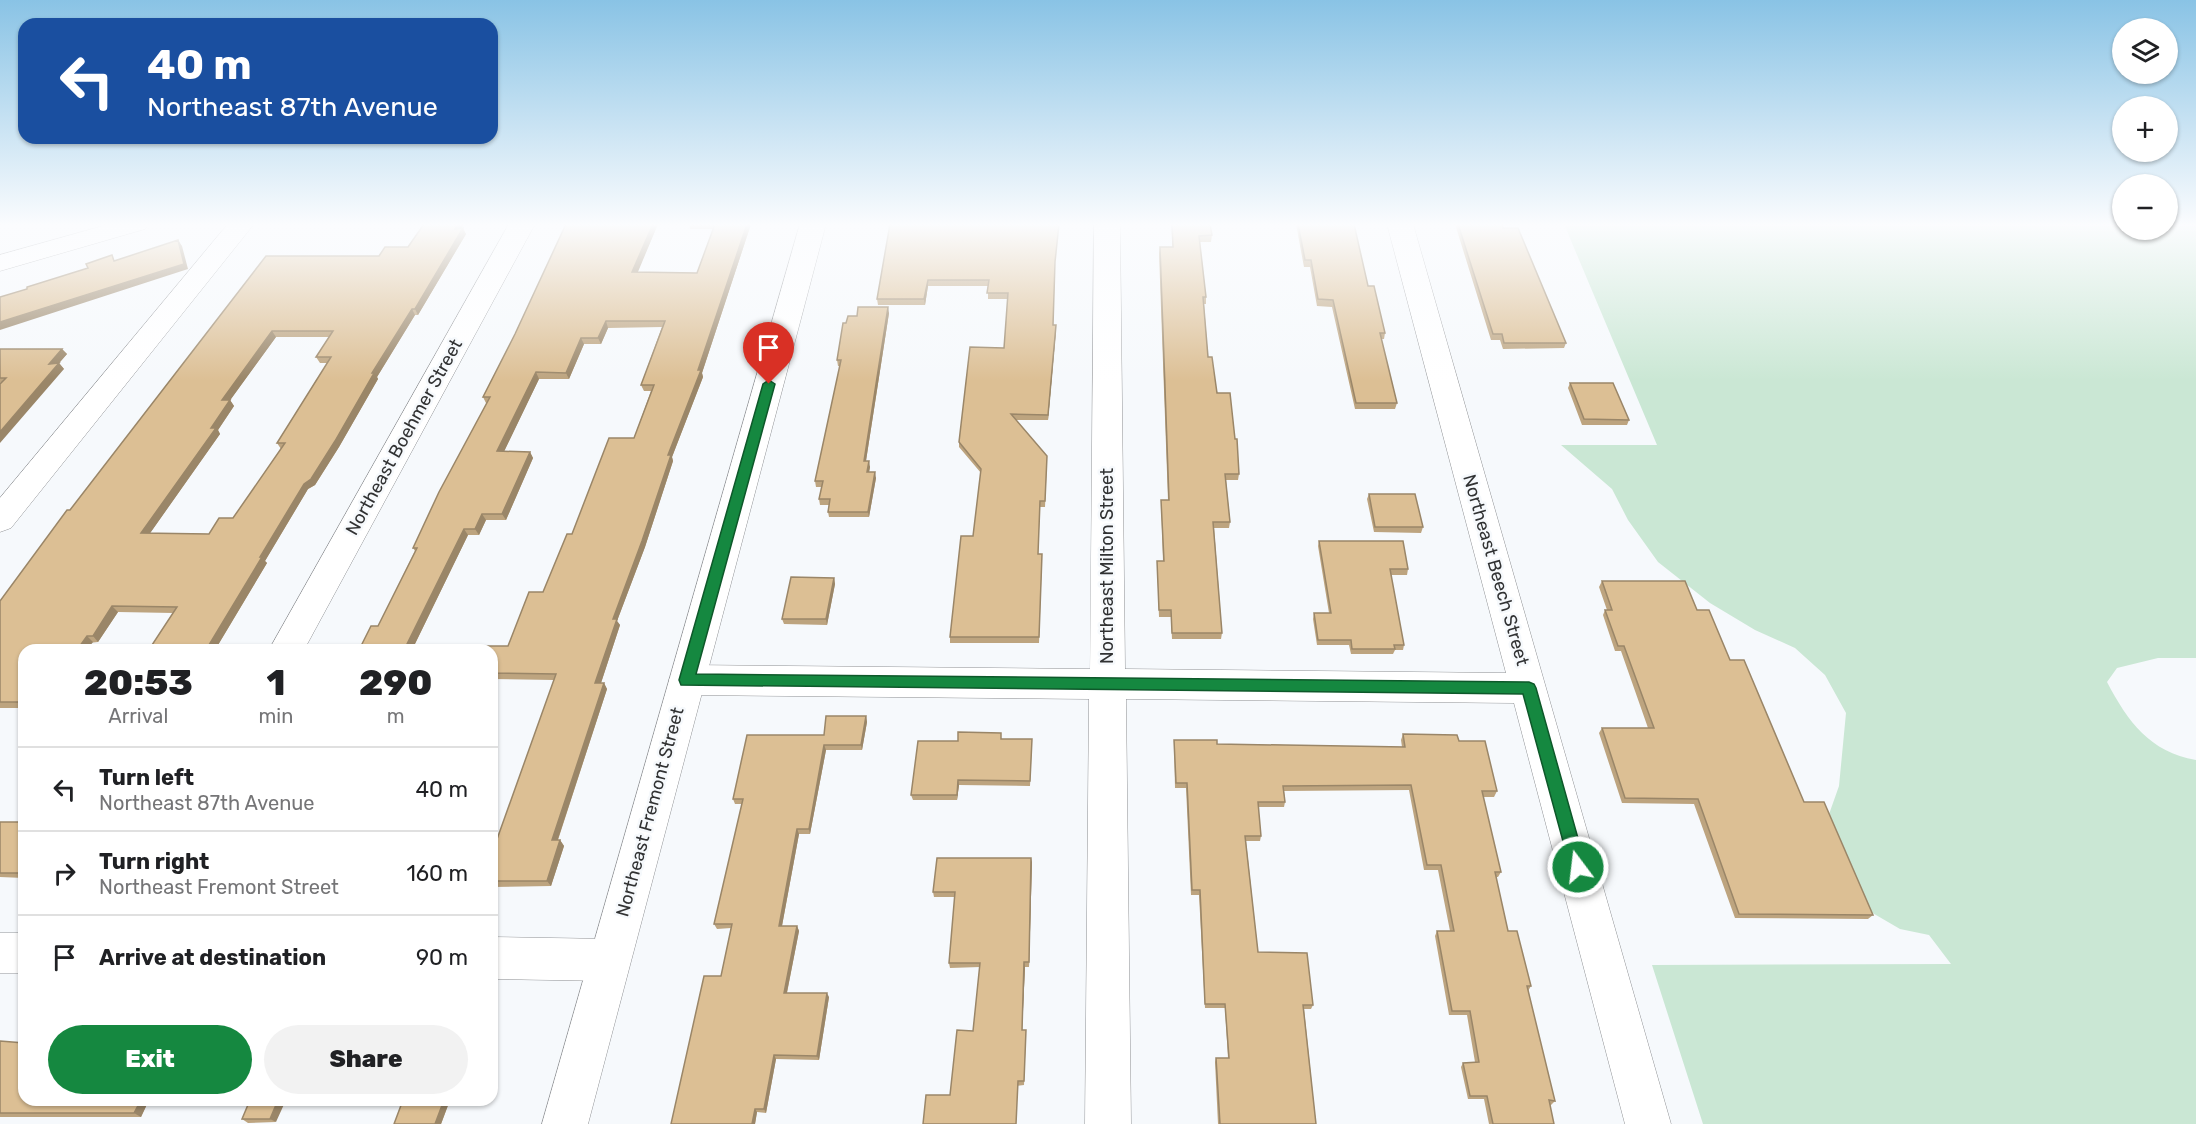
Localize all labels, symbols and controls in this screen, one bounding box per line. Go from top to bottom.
map controls [2112,18,2178,240]
button: layers [2112,18,2178,84]
text: 40 m [147,40,252,90]
icon: left [48,42,126,120]
text: Northeast 87th Avenue [147,91,438,123]
button: + [2112,96,2178,162]
button: − [2112,174,2178,240]
pin [743,322,794,384]
icon: arrive [752,331,785,364]
street label: Northeast Boehmer Street [341,335,467,539]
street label: Northeast Milton Street [1096,468,1118,664]
street label: Northeast Beech Street [1458,472,1534,668]
text: 20:53 [84,661,193,704]
text: 1 [266,661,285,704]
text: 290 [359,661,432,704]
text: Arrival [108,704,168,728]
text: min [259,704,293,728]
text: m [387,704,405,728]
street label: Northeast Fremont Street [611,705,689,919]
text: Turn left [99,764,194,791]
icon: left [48,773,81,806]
text: 40 m [415,776,468,803]
text: Northeast 87th Avenue [99,791,315,815]
position arrow [1546,835,1610,899]
text: Turn right [99,848,209,875]
icon: right [48,857,81,890]
text: 160 m [406,860,468,887]
text: Northeast Fremont Street [99,875,339,899]
icon: arrive [48,941,81,974]
text: Arrive at destination [99,944,326,971]
text: 90 m [416,944,468,971]
button: Exit [48,1025,252,1094]
button: Share [264,1025,468,1094]

